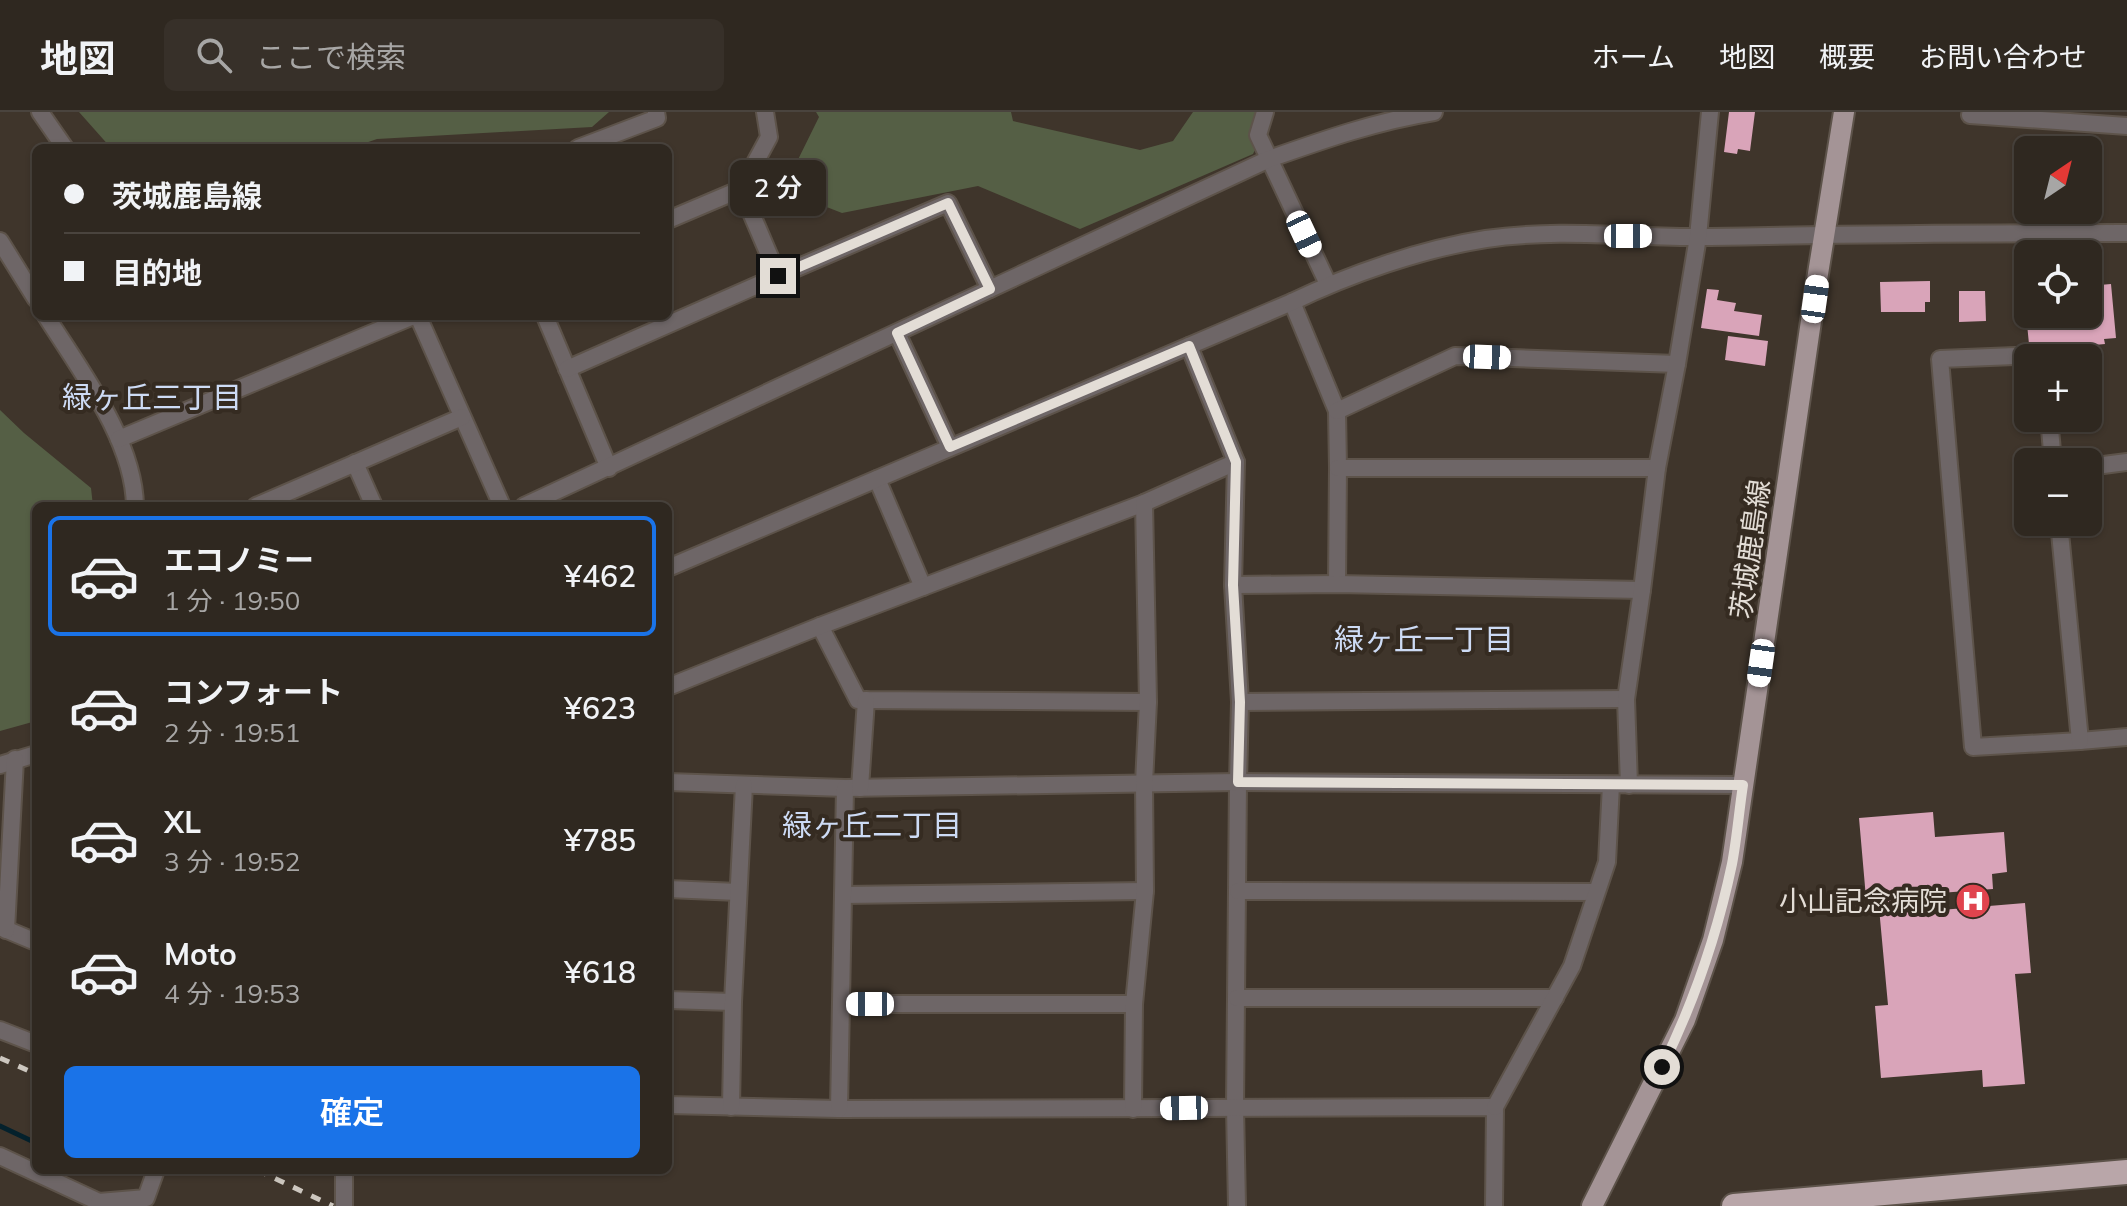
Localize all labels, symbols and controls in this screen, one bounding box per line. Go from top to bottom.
search box [164,19,724,91]
icon: search [192,33,236,77]
text: 地図 [40,34,116,82]
text: ここで検索 [256,38,406,76]
text: ホーム [1592,39,1675,74]
text: 地図 [1719,39,1775,74]
text: 概要 [1819,39,1875,74]
text: お問い合わせ [1919,39,2087,74]
north arrow [2014,136,2102,224]
map controls [2014,136,2102,536]
callout: 2 分 [730,160,826,216]
text: 2 分 [754,171,802,204]
text: 茨城鹿島線 [112,177,262,215]
car [1283,207,1325,261]
car [1604,224,1652,248]
button: locate [2014,240,2102,328]
text: 目的地 [112,254,202,292]
route end [760,258,796,294]
car [1800,274,1830,324]
car [1463,344,1511,370]
button: + [2014,344,2102,432]
district label: 緑ヶ丘三丁目 [62,378,242,416]
button: − [2014,448,2102,536]
street label: 茨城鹿島線 [1722,477,1777,621]
icon: car [68,540,140,612]
text: エコノミー [164,541,314,579]
text: ¥462 [564,557,636,595]
text: 1 分 · 19:50 [164,584,300,617]
district label: 緑ヶ丘一丁目 [1334,620,1514,658]
car [1746,638,1776,688]
icon: car [68,672,140,744]
text: コンフォート [164,673,343,711]
text: ¥623 [564,689,636,727]
text: 2 分 · 19:51 [164,716,300,749]
text: XL [164,803,201,841]
icon: car [68,804,140,876]
district label: 緑ヶ丘二丁目 [782,806,962,844]
text: ¥785 [564,821,636,859]
text: 3 分 · 19:52 [164,845,300,878]
hospital icon: 小山記念病院 [1954,882,1992,920]
place label: 小山記念病院 [1779,883,1947,918]
text: Moto [164,935,237,973]
icon: car [68,936,140,1008]
text: ¥618 [564,953,636,991]
text: 4 分 · 19:53 [164,977,300,1010]
car [846,992,894,1016]
route start [1644,1049,1680,1085]
button: 確定 [64,1066,640,1158]
car [1160,1096,1208,1120]

